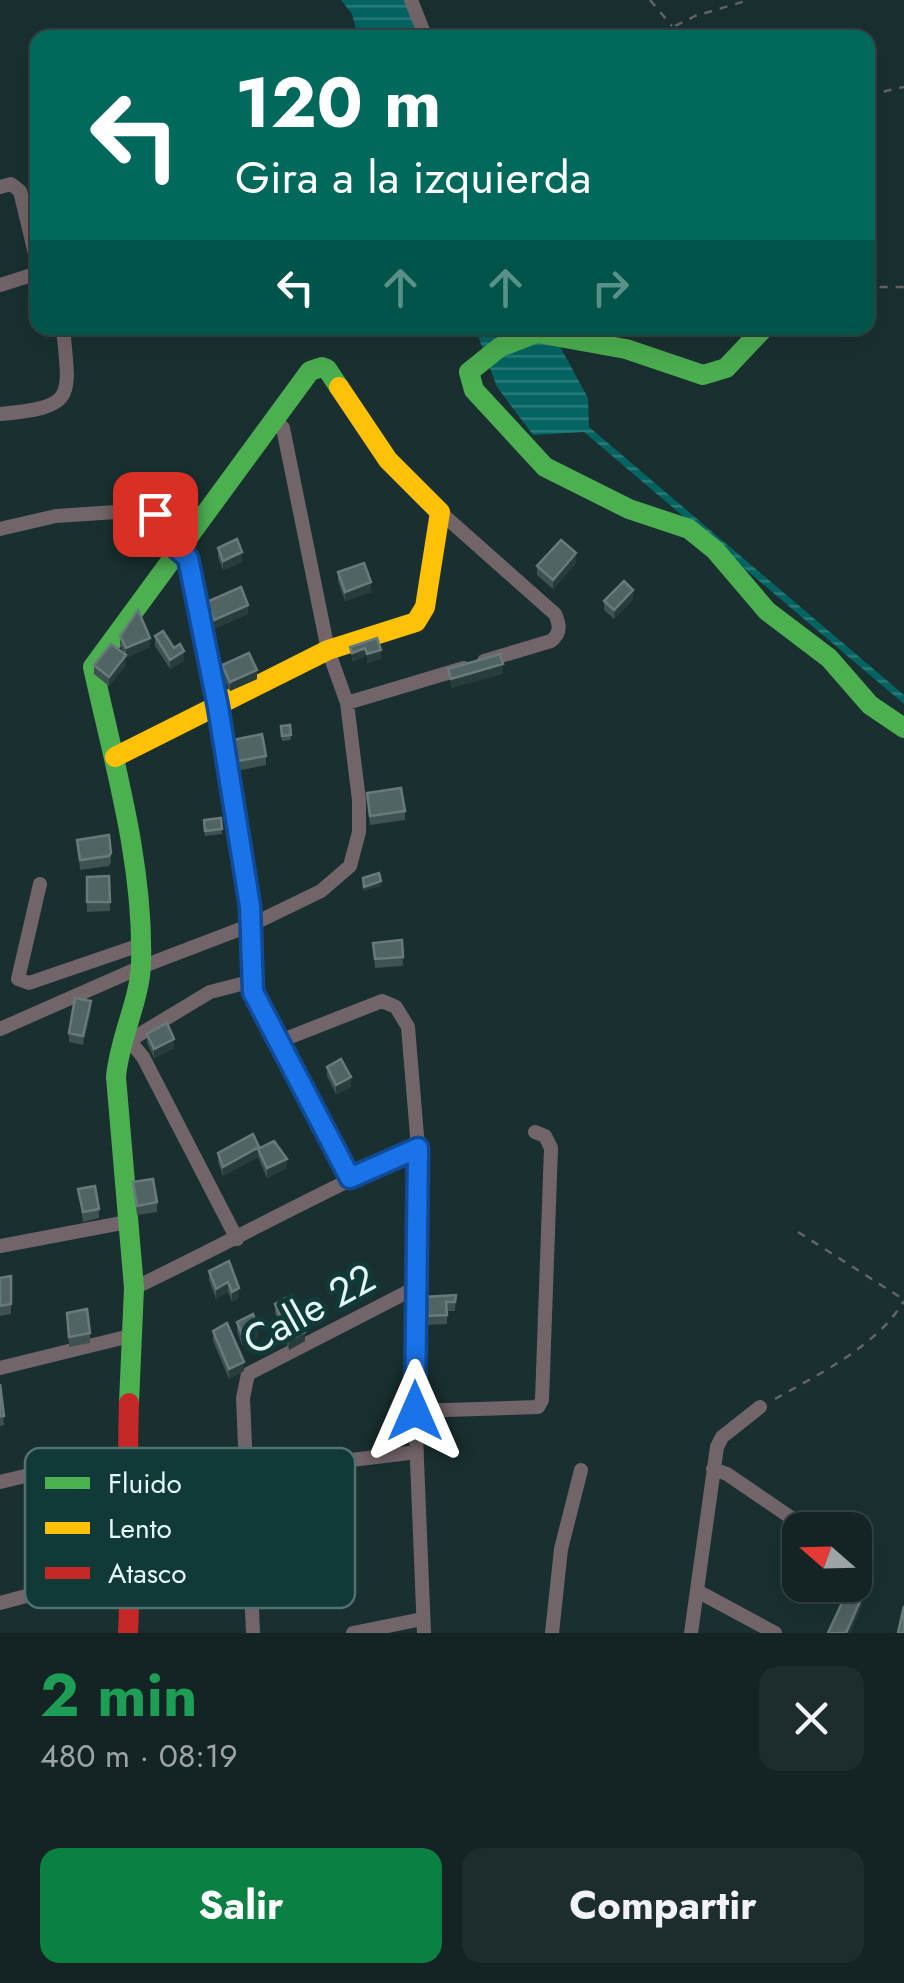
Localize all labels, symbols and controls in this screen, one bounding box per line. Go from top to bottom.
text: 120 m [235,52,441,153]
icon: left [70,70,200,200]
text: Gira a la izquierda [235,145,591,210]
icon: left [268,260,323,315]
icon: ahead [373,260,428,315]
icon: ahead [478,260,533,315]
icon: right [583,260,638,315]
pin [113,472,198,557]
icon: arrive [128,487,183,542]
street label: Calle 22 [232,1249,386,1369]
position arrow [363,1359,467,1463]
legend [25,1448,355,1608]
text: Fluido [108,1463,182,1504]
text: Lento [108,1508,172,1549]
north arrow [782,1512,872,1602]
map controls [782,1512,872,1602]
text: Atasco [108,1553,187,1594]
text: 2 min [40,1652,198,1739]
button: close [759,1666,864,1771]
text: 480 m · 08:19 [40,1733,238,1779]
button: Salir [40,1848,442,1963]
button: Compartir [462,1848,864,1963]

